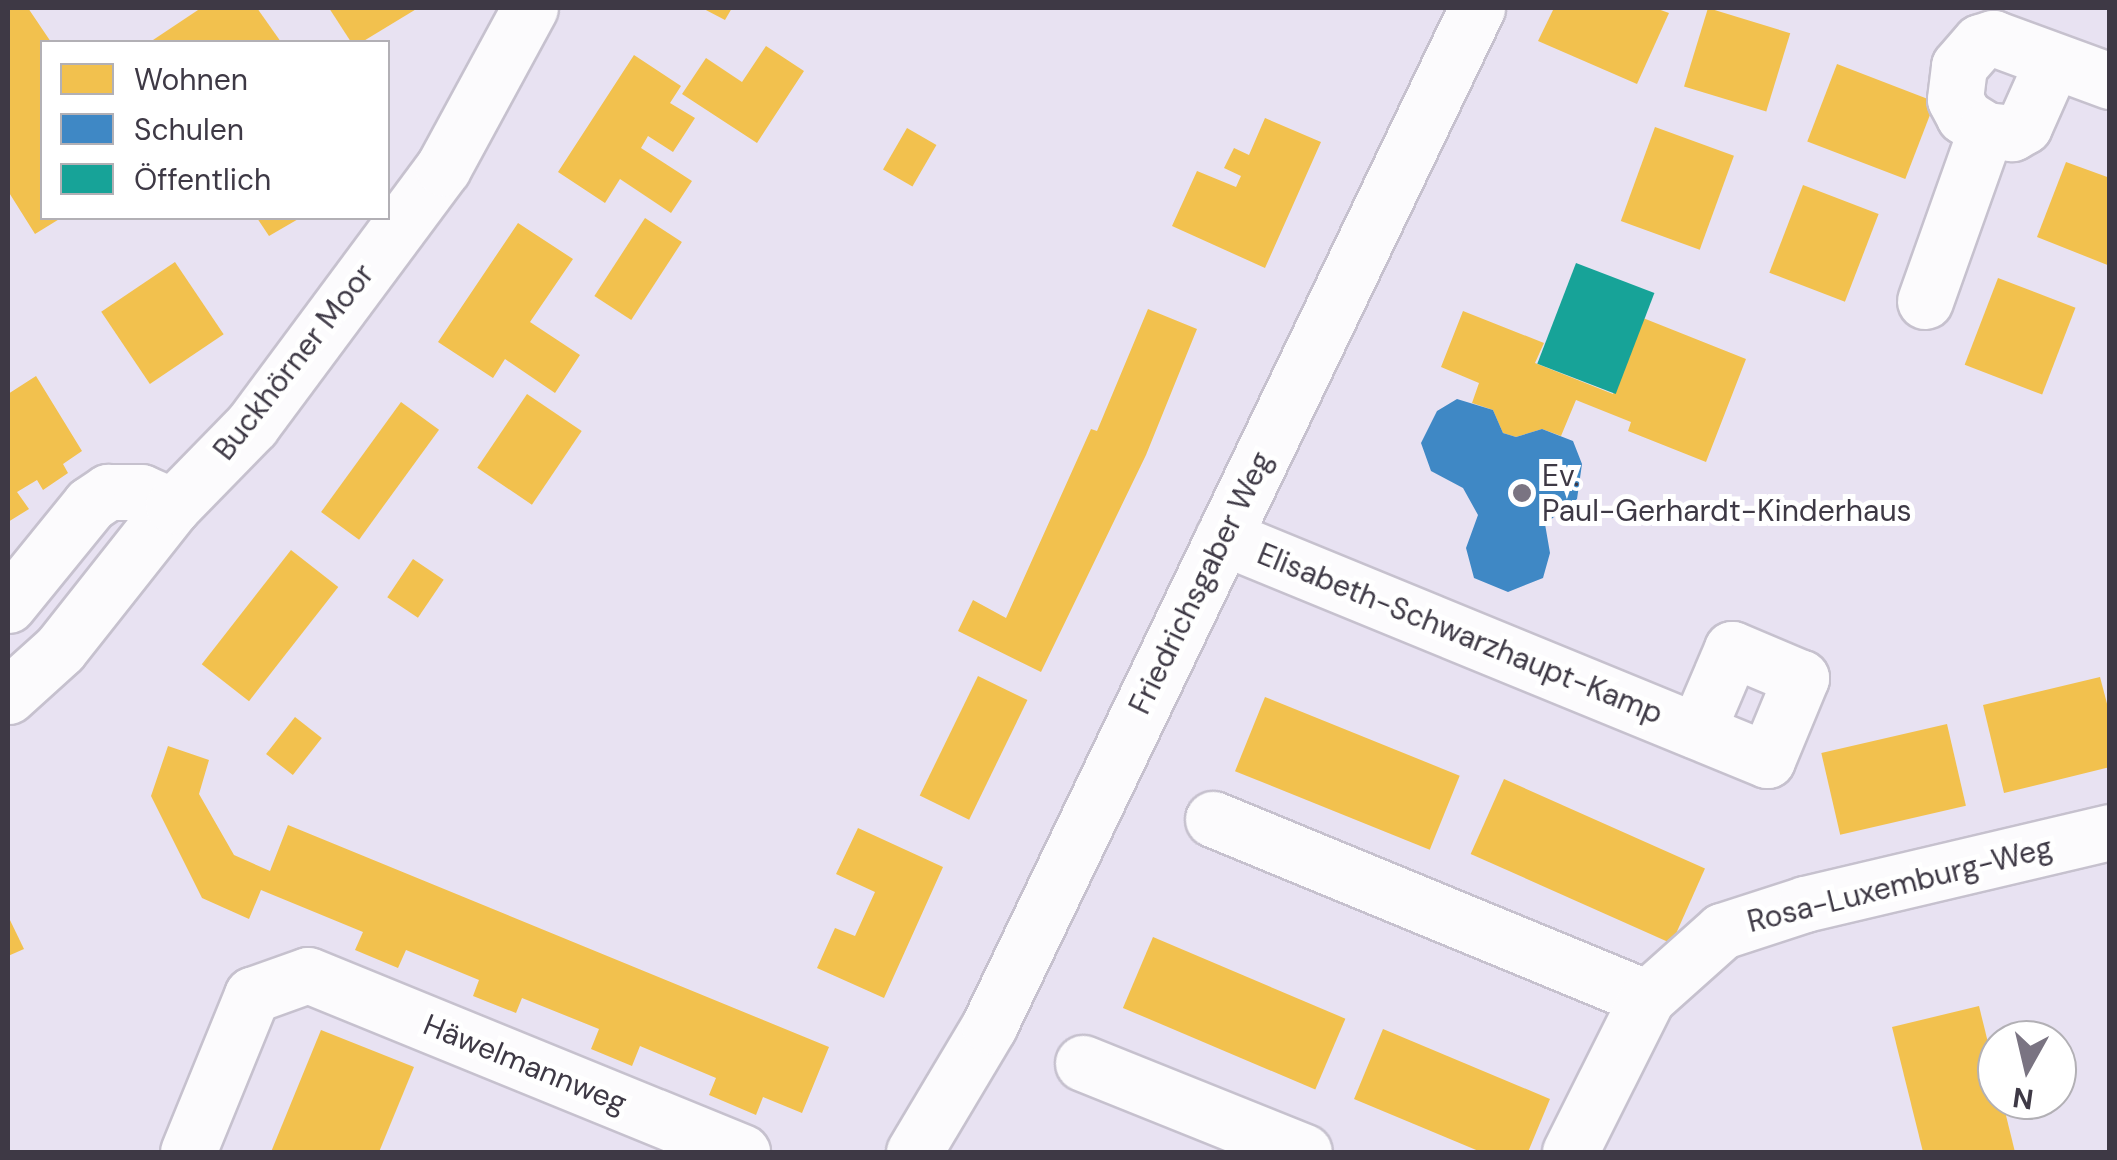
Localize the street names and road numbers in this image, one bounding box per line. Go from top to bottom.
street label: Buckhörner Moor [206,257,382,467]
street label: Friedrichsgaber Weg [1122,446,1280,720]
street label: Elisabeth-Schwarzhaupt-Kamp [1252,536,1668,732]
street label: Rosa-Luxemburg-Weg [1744,830,2056,940]
street label: Häwelmannweg [418,1007,632,1121]

